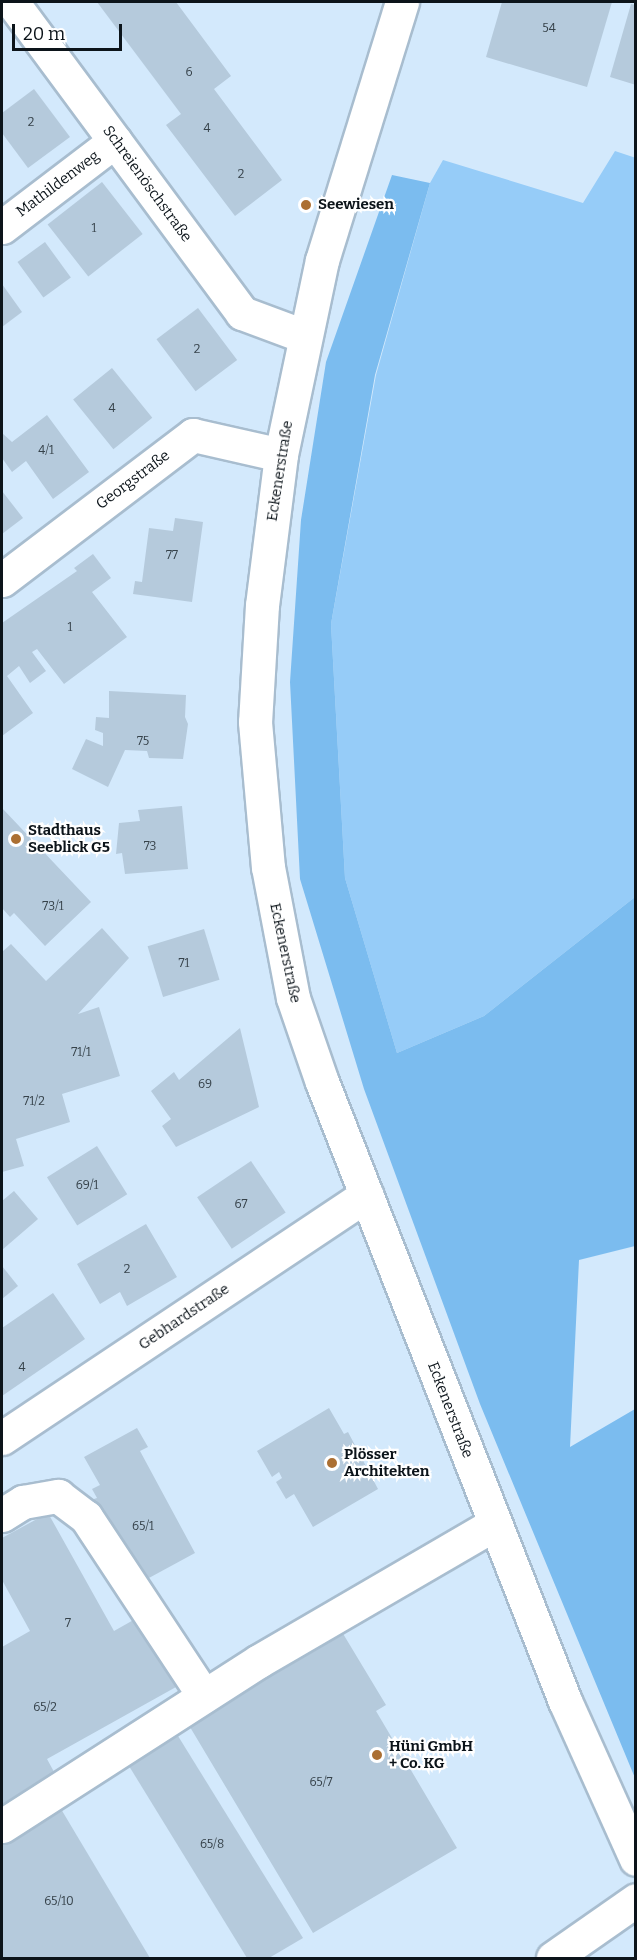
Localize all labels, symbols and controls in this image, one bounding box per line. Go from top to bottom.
scale bar [15,12,124,50]
house number: 54 [542,22,556,36]
text: 20 m [23,23,65,45]
house number: 6 [185,66,193,80]
house number: 2 [28,116,34,130]
street label: Schreienöschstraße [99,122,195,246]
house number: 4 [203,122,211,136]
street label: Mathildenweg [13,147,103,221]
house number: 2 [238,168,244,182]
place label: Seewiesen [318,196,394,214]
marker: Seewiesen [299,198,313,212]
house number: 1 [92,222,96,236]
house number: 2 [194,343,200,357]
house number: 4 [108,402,116,416]
street label: Eckenerstraße [263,419,297,523]
house number: 4/1 [38,444,54,458]
street label: Georgstraße [93,447,173,513]
house number: 77 [166,549,178,563]
house number: 1 [68,621,72,635]
house number: 75 [137,735,149,749]
place label: Stadthaus Seeblick G5 [28,821,110,856]
marker: Stadthaus Seeblick G5 [9,832,23,846]
house number: 73 [144,840,156,854]
house number: 73/1 [42,900,64,914]
street label: Eckenerstraße [266,901,304,1005]
house number: 71 [179,957,189,971]
house number: 71/1 [71,1046,91,1060]
house number: 69 [198,1078,212,1092]
house number: 71/2 [23,1095,45,1109]
house number: 69/1 [76,1179,98,1193]
house number: 67 [235,1198,247,1212]
house number: 2 [124,1263,130,1277]
street label: Gebhardstraße [135,1280,233,1354]
street label: Eckenerstraße [423,1359,477,1461]
house number: 4 [18,1361,26,1375]
place label: Plösser Architekten [344,1445,430,1480]
marker: Plösser Architekten [325,1456,339,1470]
house number: 65/1 [132,1520,154,1534]
house number: 7 [65,1617,71,1631]
house number: 65/2 [33,1701,57,1715]
place label: Hüni GmbH + Co. KG [389,1737,473,1772]
marker: Hüni GmbH + Co. KG [370,1748,384,1762]
house number: 65/7 [309,1776,333,1790]
house number: 65/8 [200,1838,224,1852]
house number: 65/10 [44,1895,74,1909]

